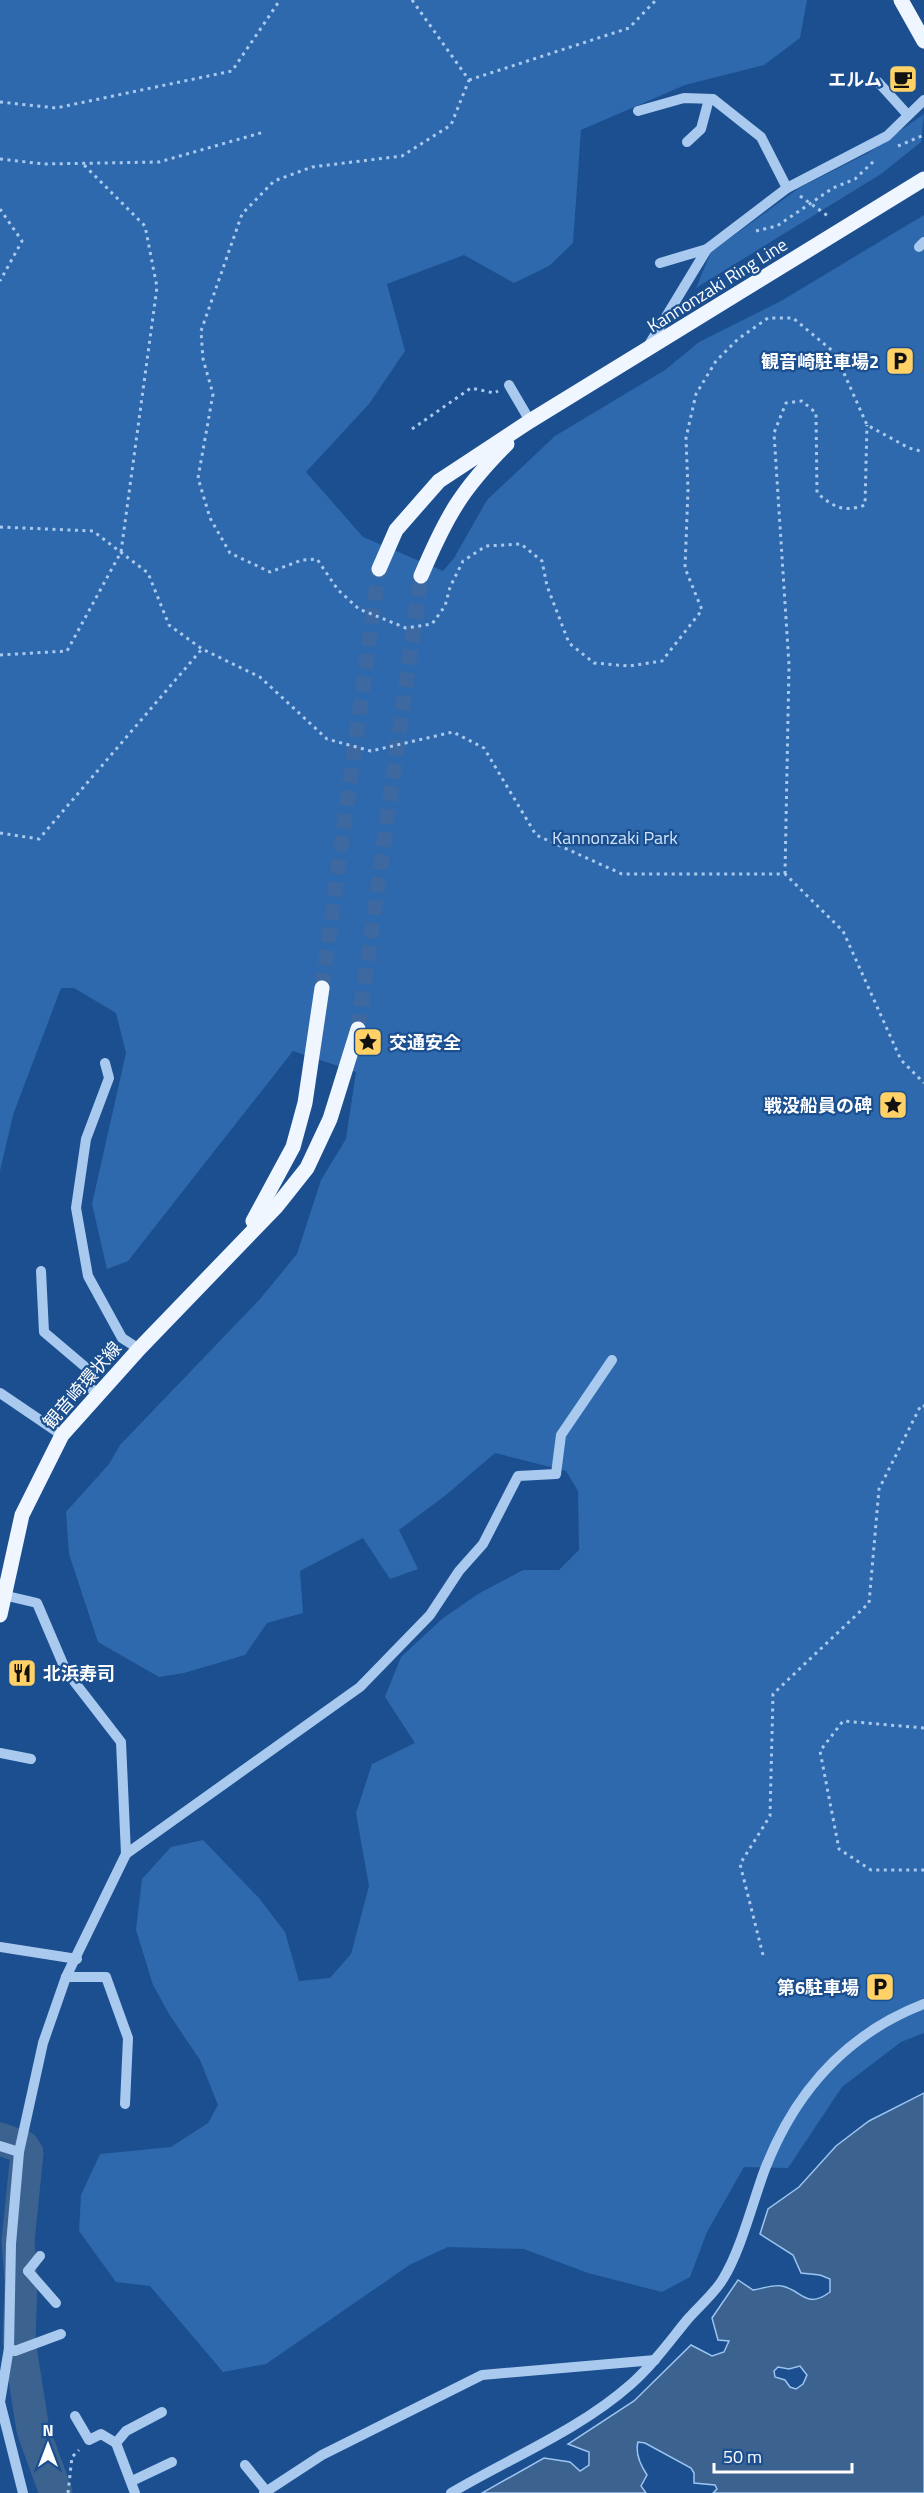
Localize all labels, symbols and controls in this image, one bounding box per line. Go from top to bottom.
cafe icon: エルム [887,63,919,95]
place label: エルム [828,66,882,93]
street label: Kannonzaki Ring Line [642,231,792,339]
parking icon: 観音崎駐車場2 [884,345,916,377]
place label: 観音崎駐車場2 [761,348,879,375]
park label: Kannonzaki Park [552,824,678,851]
place icon: 交通安全 [352,1026,384,1058]
place label: 交通安全 [389,1029,461,1056]
place icon: 戦没船員の碑 [877,1089,909,1121]
place label: 戦没船員の碑 [764,1092,872,1119]
street label: 観音崎環状線 [36,1335,128,1435]
restaurant icon: 北浜寿司 [6,1657,38,1689]
place label: 北浜寿司 [43,1660,115,1687]
parking icon: 第6駐車場 [864,1971,896,2003]
place label: 第6駐車場 [777,1974,859,2001]
north arrow [18,2415,78,2475]
text: N [42,2418,54,2442]
scale bar [714,2436,852,2474]
text: 50 m [723,2443,762,2470]

